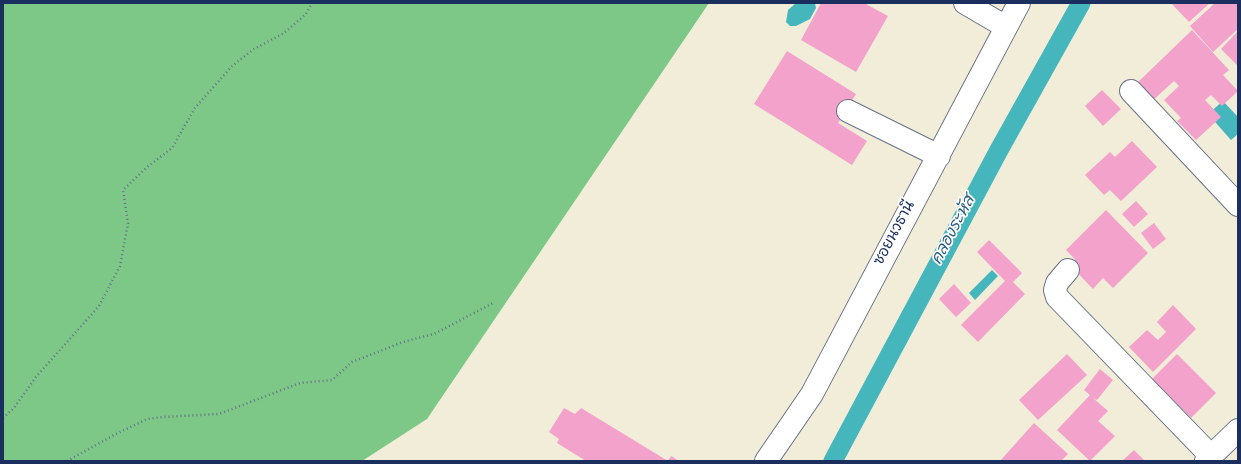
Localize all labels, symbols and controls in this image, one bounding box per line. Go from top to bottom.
water label: คลองระหัส [929,194,981,268]
street label: ซอยนวธานี [872,199,920,269]

